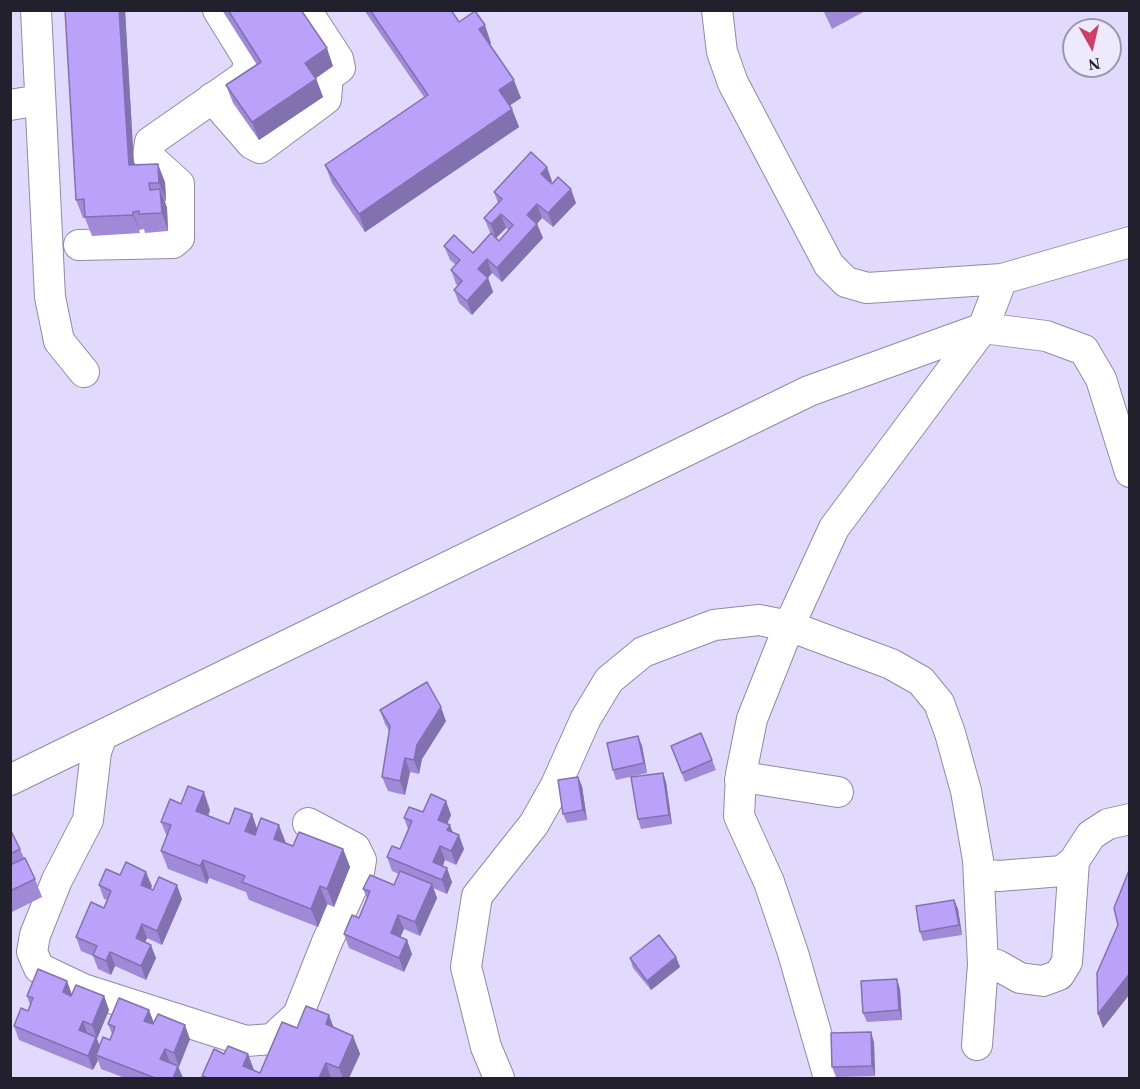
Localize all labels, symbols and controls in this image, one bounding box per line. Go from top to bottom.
north arrow [1062,18,1122,78]
text: N [1087,55,1101,74]

